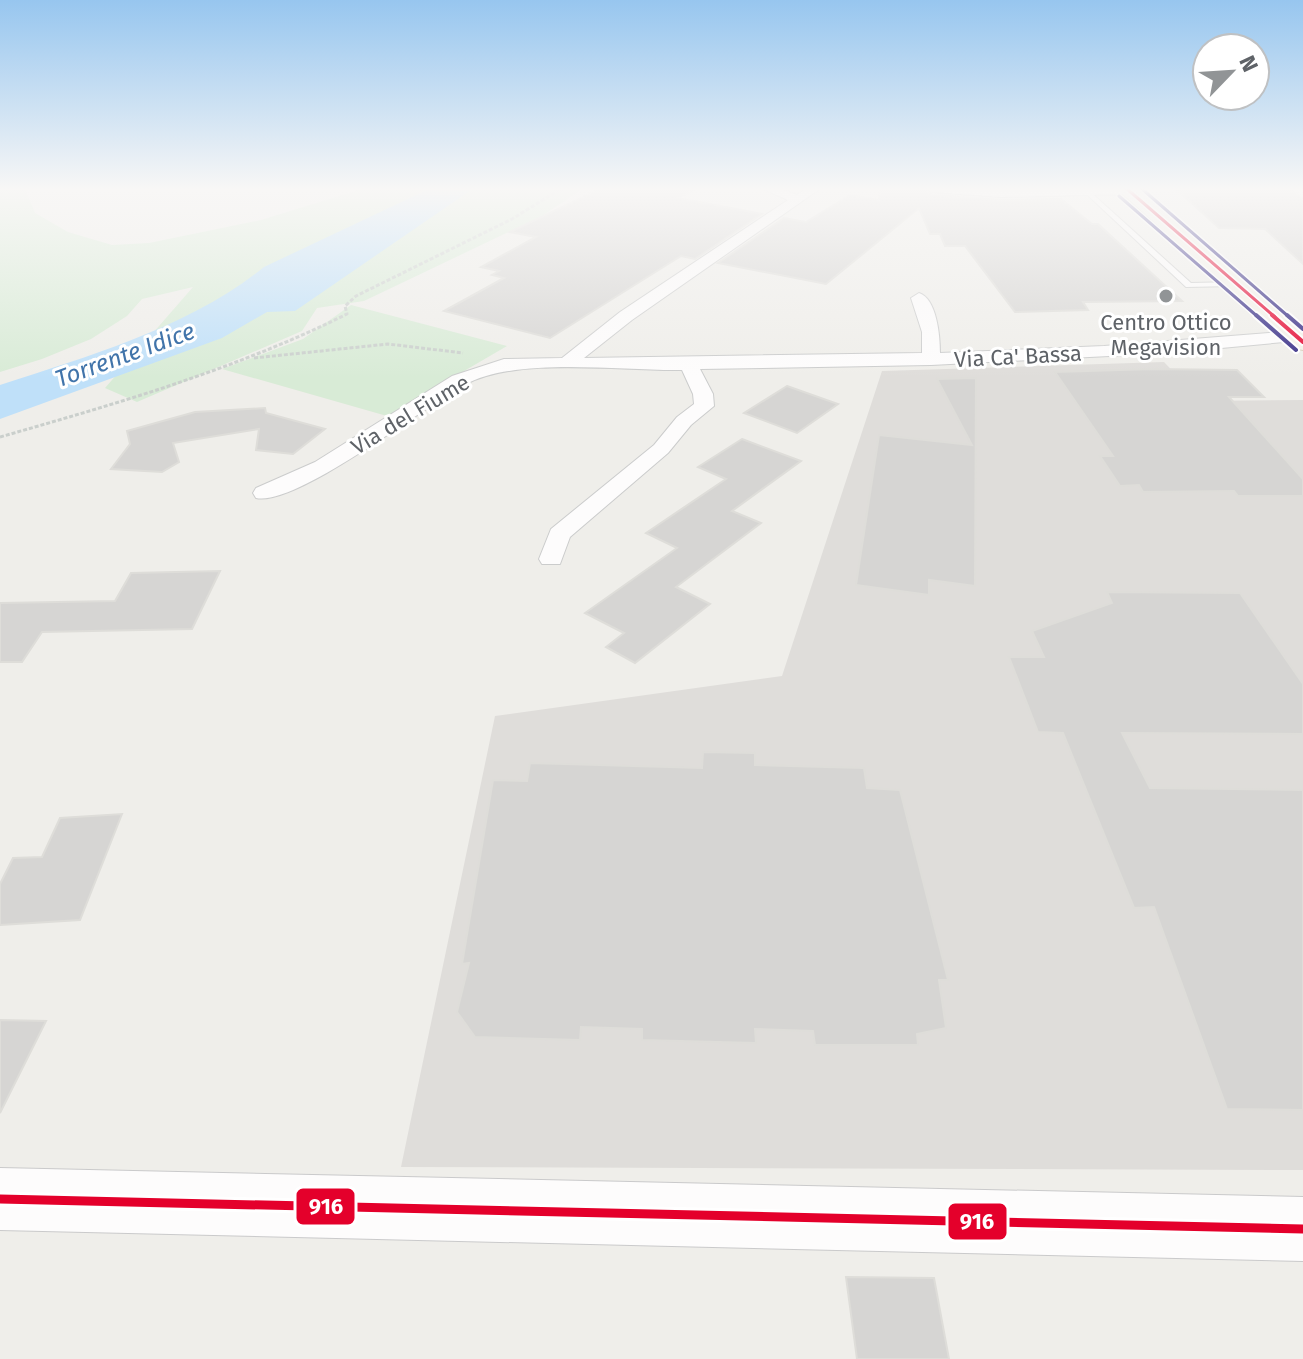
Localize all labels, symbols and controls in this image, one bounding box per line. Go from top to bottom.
north arrow [1191,32,1271,112]
text: N [1233,51,1264,76]
marker: Centro Ottico Megavision [1157,287,1175,305]
place label: Centro Ottico Megavision [1100,309,1232,361]
water label: Torrente Idice [51,317,199,393]
street label: Via Ca' Bassa [953,340,1083,373]
street label: Via del Fiume [346,368,474,460]
line badge: 916 [295,1187,356,1226]
text: 916 [309,1193,343,1220]
line badge: 916 [947,1202,1008,1241]
text: 916 [960,1208,994,1235]

